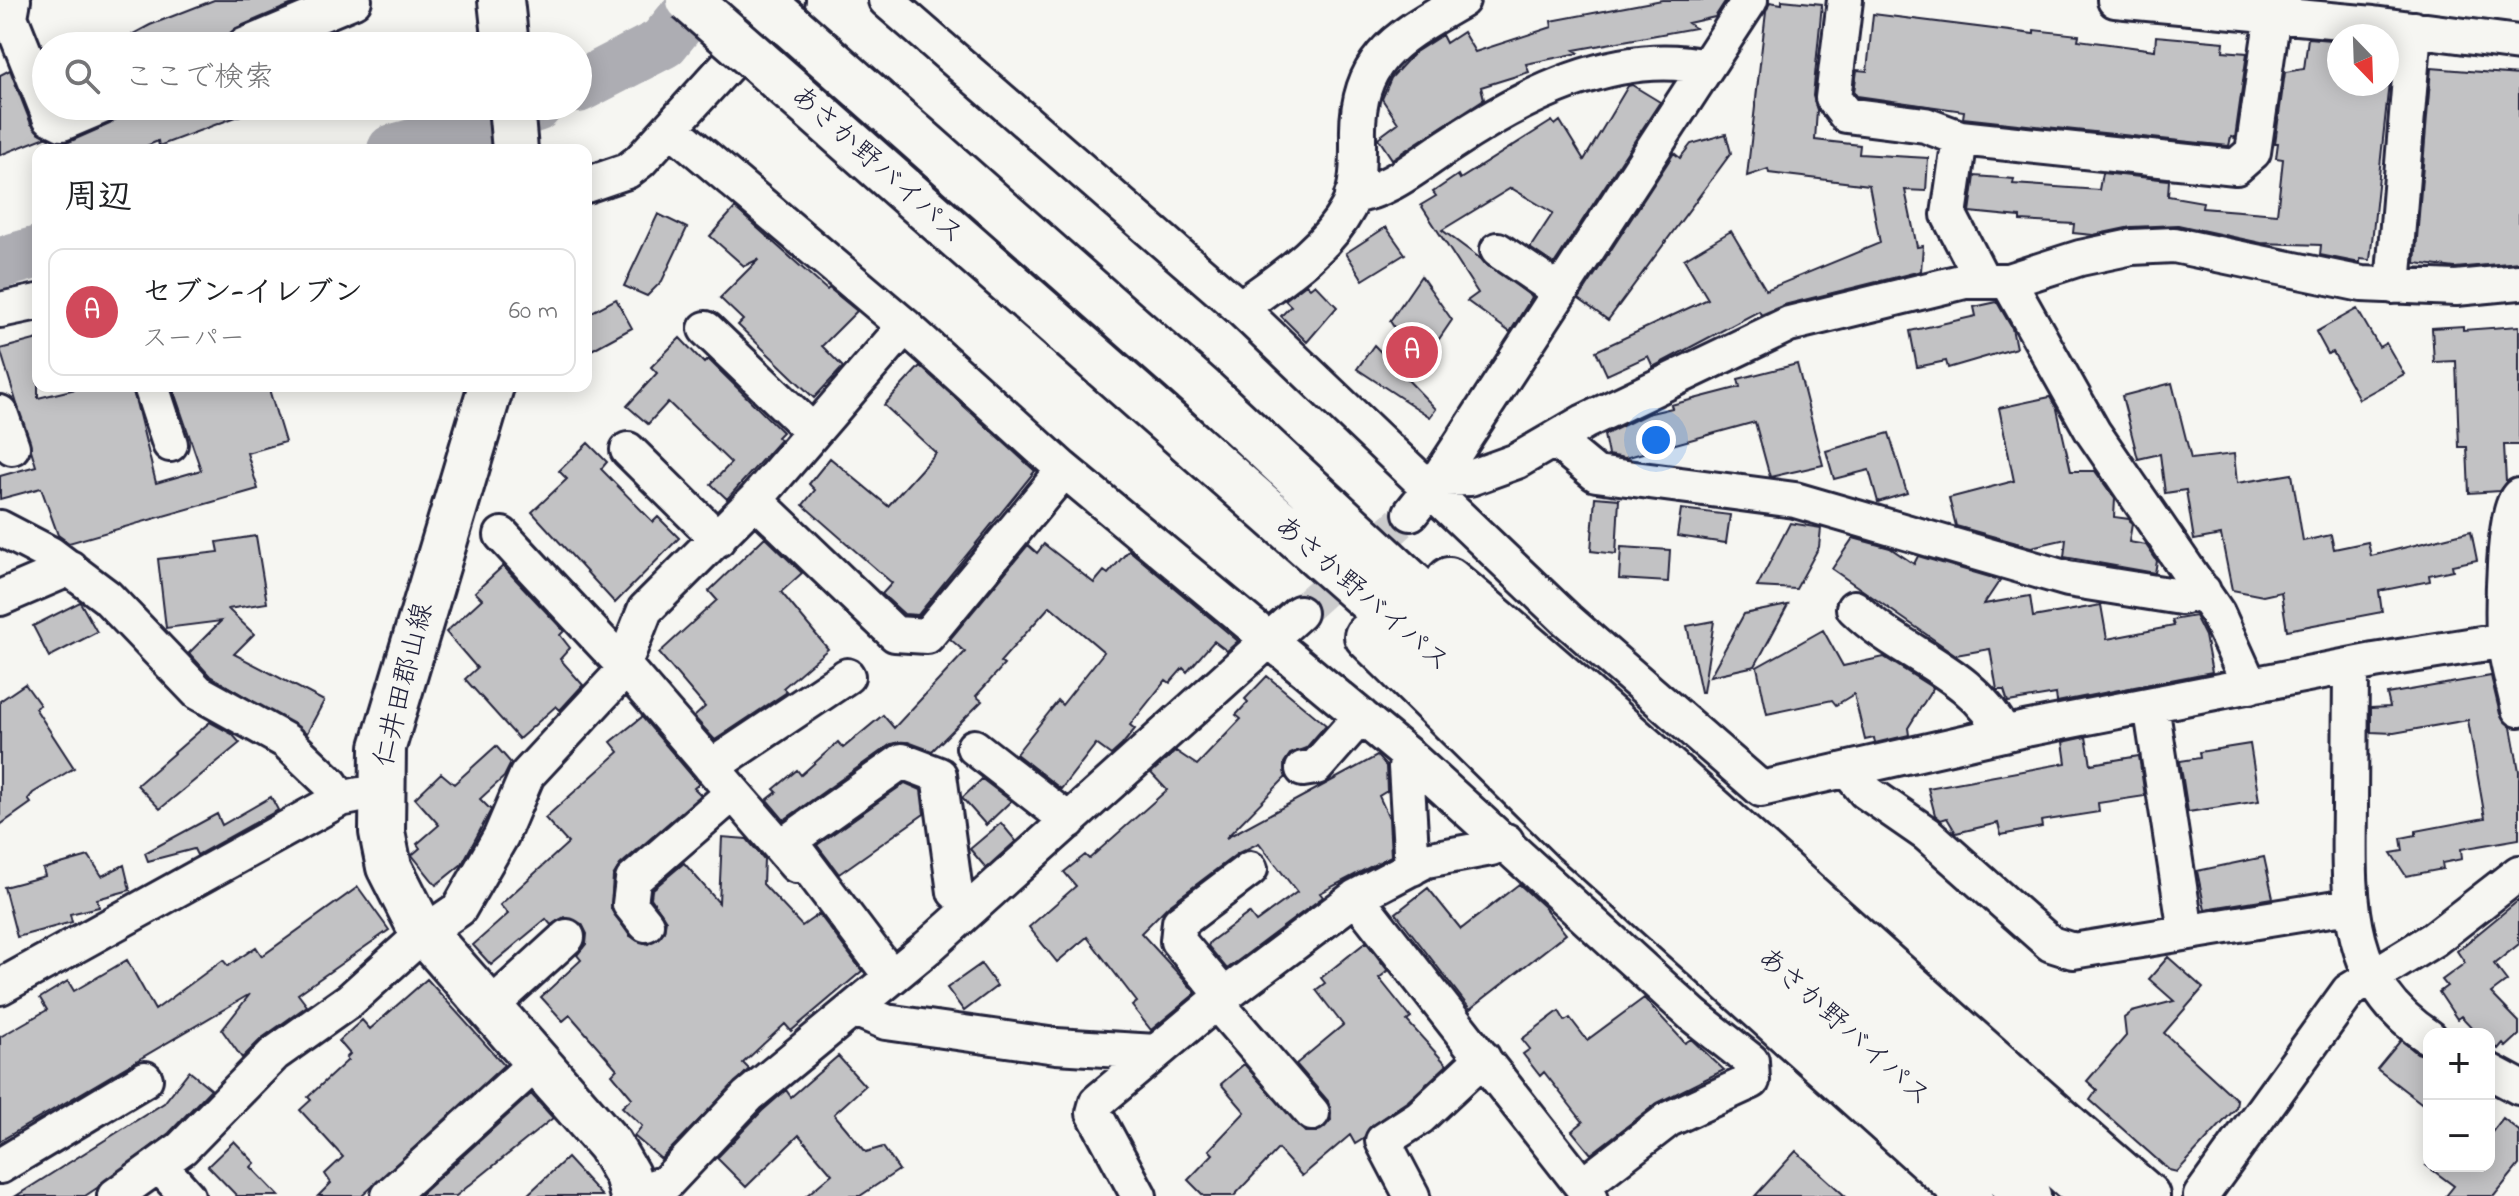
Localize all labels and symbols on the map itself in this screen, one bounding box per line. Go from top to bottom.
north arrow [2327,24,2399,96]
street label: あさか野バイパス [780,77,972,255]
pin: A [1386,322,1438,382]
your location [1636,420,1676,460]
street label: あさか野バイパス [1264,507,1458,683]
street label: 仁井田郡山線 [365,599,445,771]
street label: あさか野バイパス [1747,939,1939,1117]

